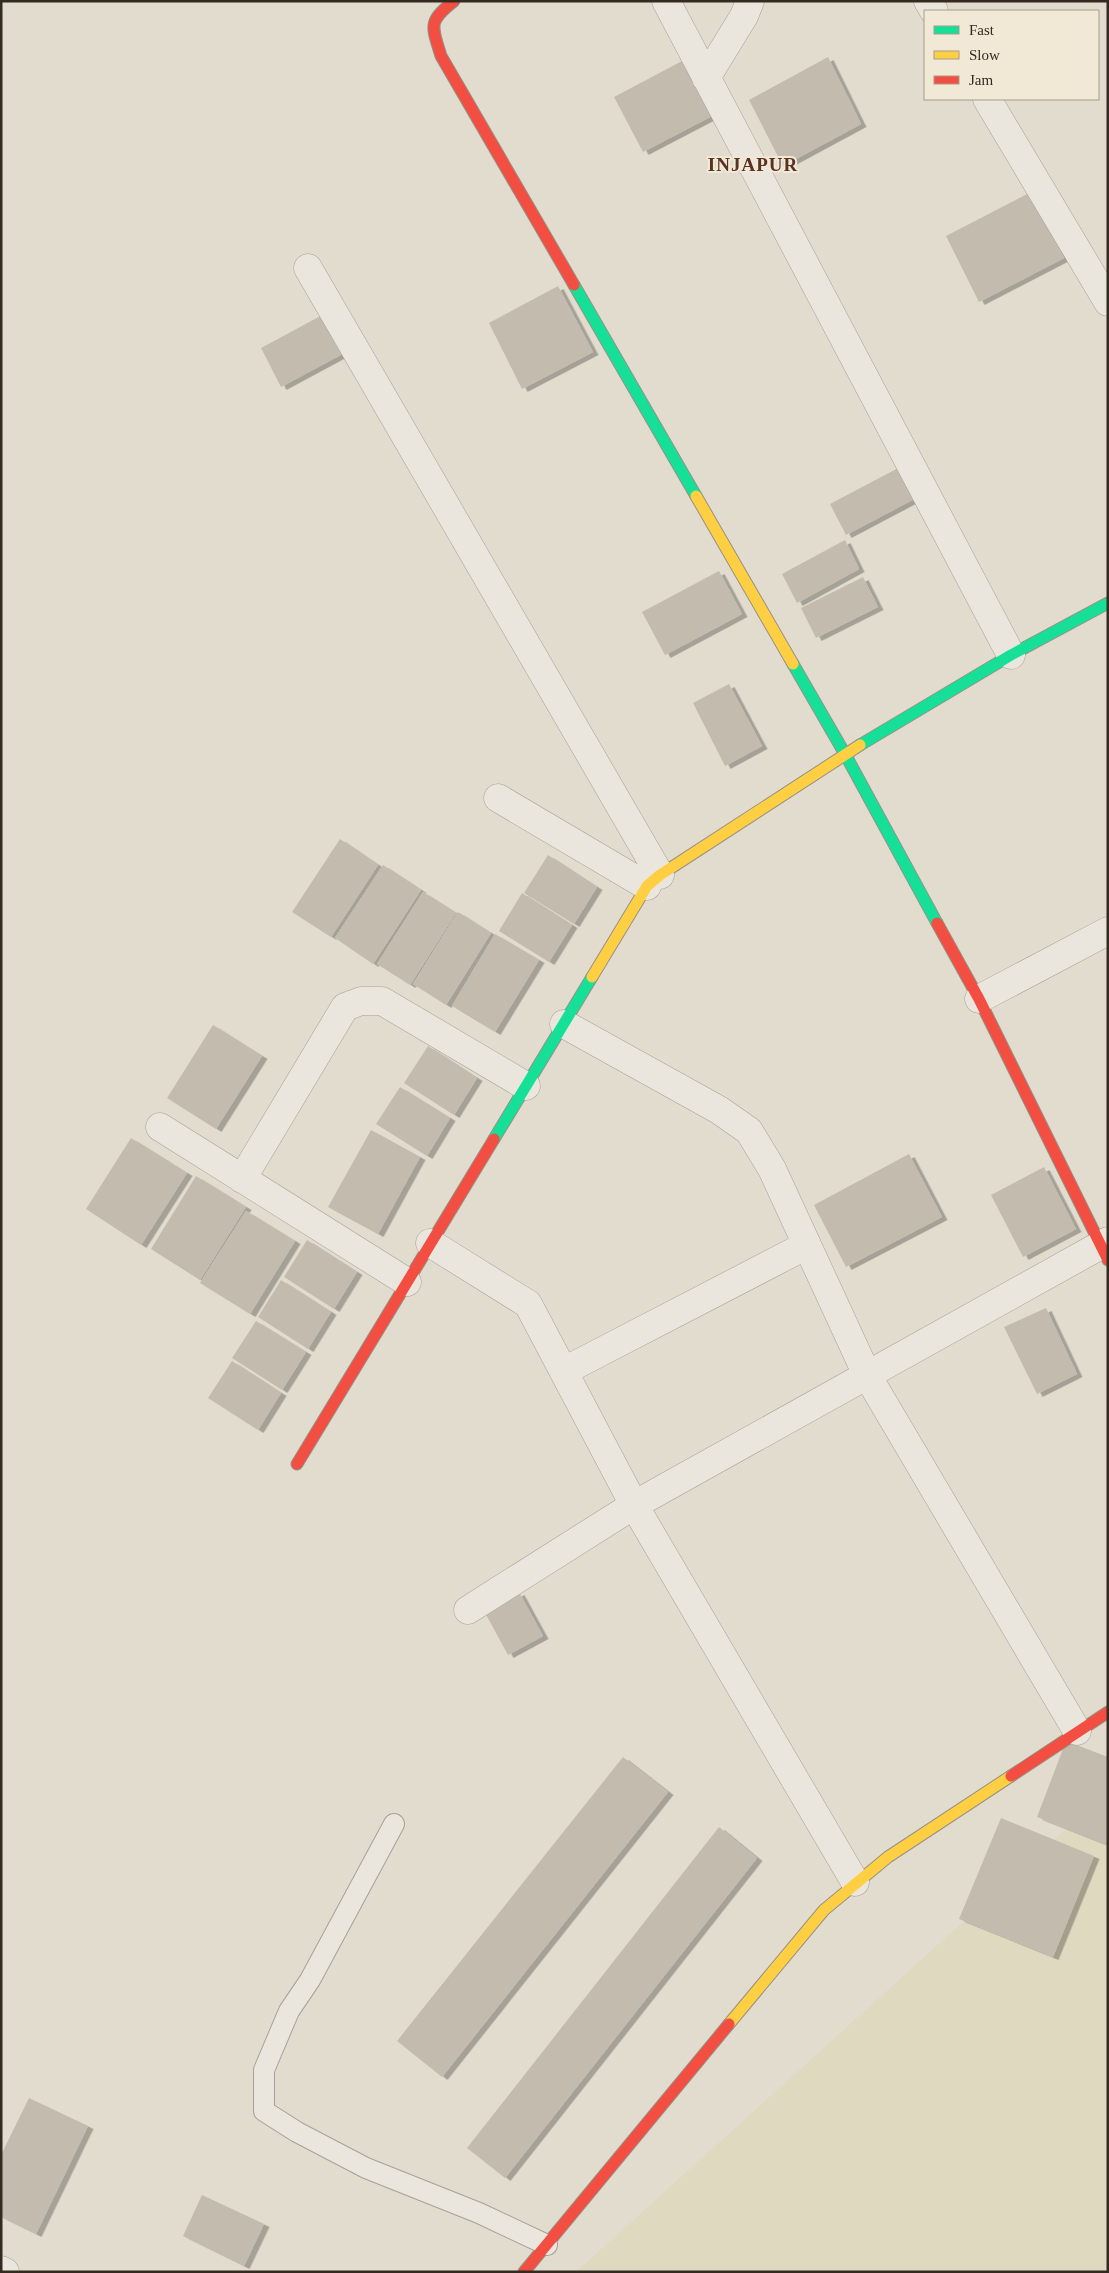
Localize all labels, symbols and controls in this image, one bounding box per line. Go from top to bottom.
legend [924,10,1099,100]
text: Fast [969,22,995,38]
text: Slow [969,47,1000,63]
text: Jam [969,72,993,88]
district label: INJAPUR [708,154,798,175]

